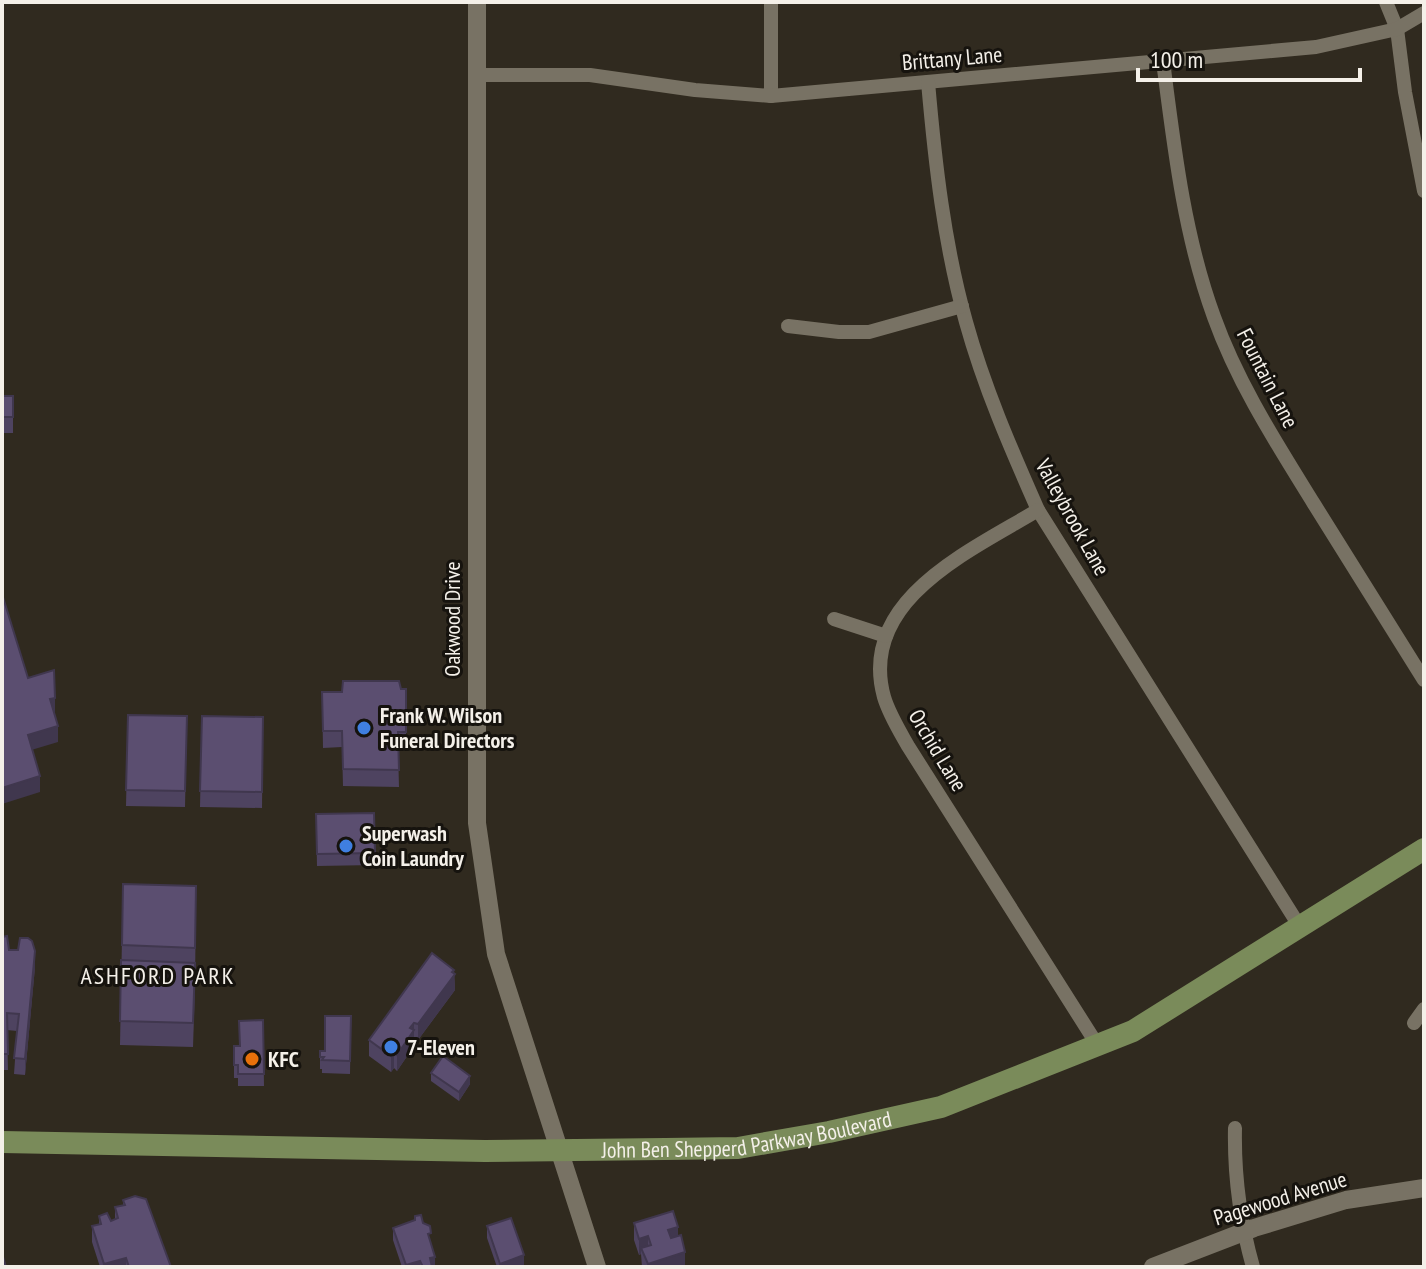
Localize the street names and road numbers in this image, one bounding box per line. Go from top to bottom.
street label: Brittany Lane [901,40,1003,76]
street label: Fountain Lane [1231,323,1305,433]
street label: Valleybrook Lane [1029,453,1117,580]
street label: Oakwood Drive [438,561,466,677]
street label: Orchid Lane [903,704,973,796]
street label: John Ben Shepperd Parkway Boulevard [601,1104,894,1164]
street label: Pagewood Avenue [1210,1164,1350,1232]

